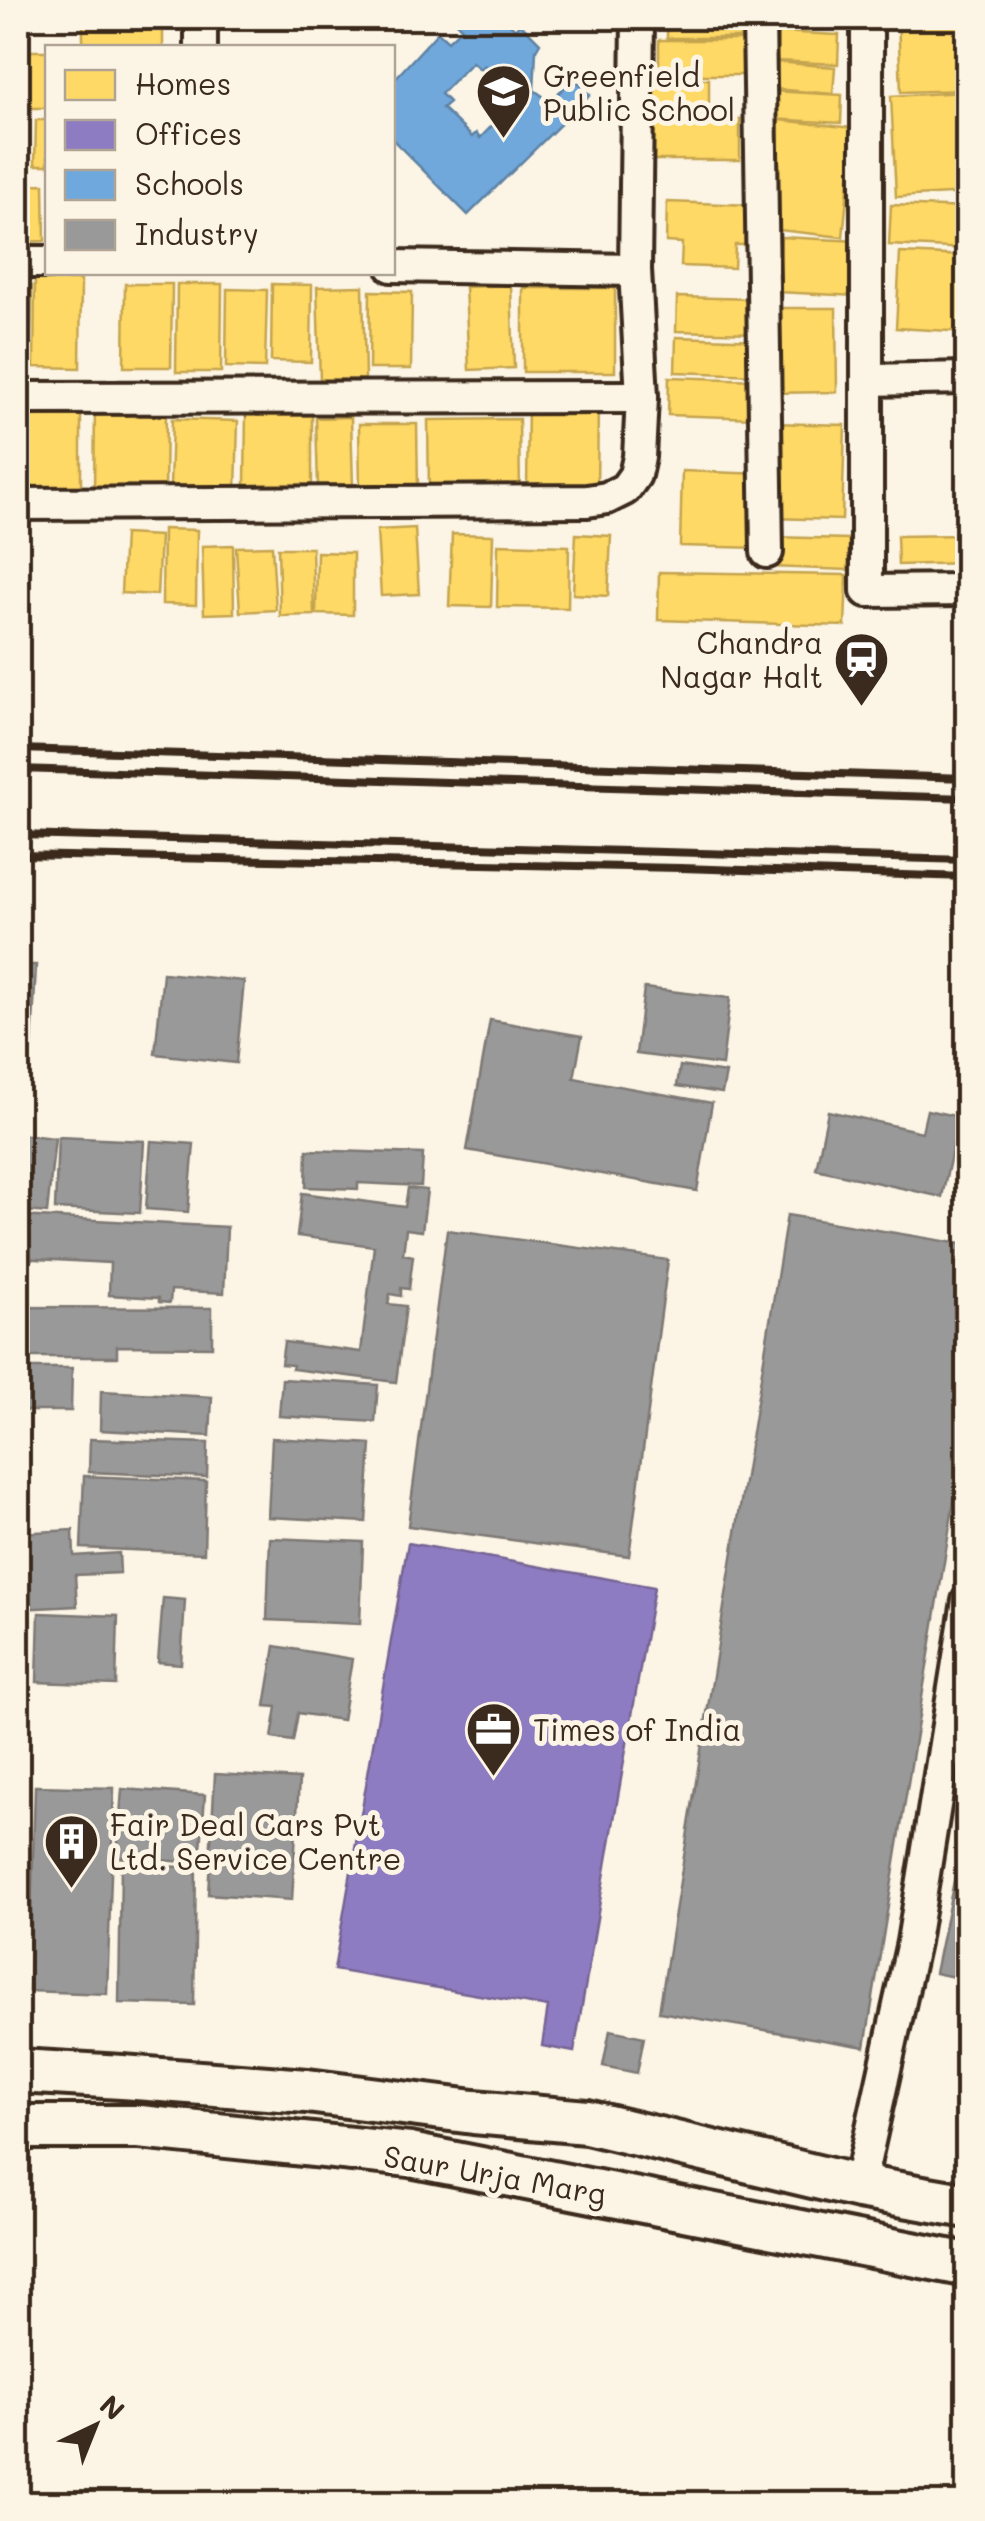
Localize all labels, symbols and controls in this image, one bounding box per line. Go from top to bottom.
legend [45,45,395,275]
place label: Greenfield Public School [543,55,735,129]
school or university icon: Greenfield Public School [474,62,534,141]
text: Homes [135,63,231,103]
text: Offices [135,113,242,153]
text: Schools [135,163,244,203]
text: Industry [135,213,259,253]
place label: Chandra Nagar Halt [661,622,823,696]
station icon: Chandra Nagar Halt [832,629,892,708]
office icon: Times of India [464,1699,524,1778]
place label: Times of India [533,1709,741,1749]
place label: Fair Deal Cars Pvt Ltd. Service Centre [110,1804,401,1878]
building icon: Fair Deal Cars Pvt Ltd. Service Centre [41,1811,101,1890]
street label: Saur Urja Marg [381,2135,609,2213]
north arrow [45,2376,145,2476]
text: N [93,2387,133,2427]

